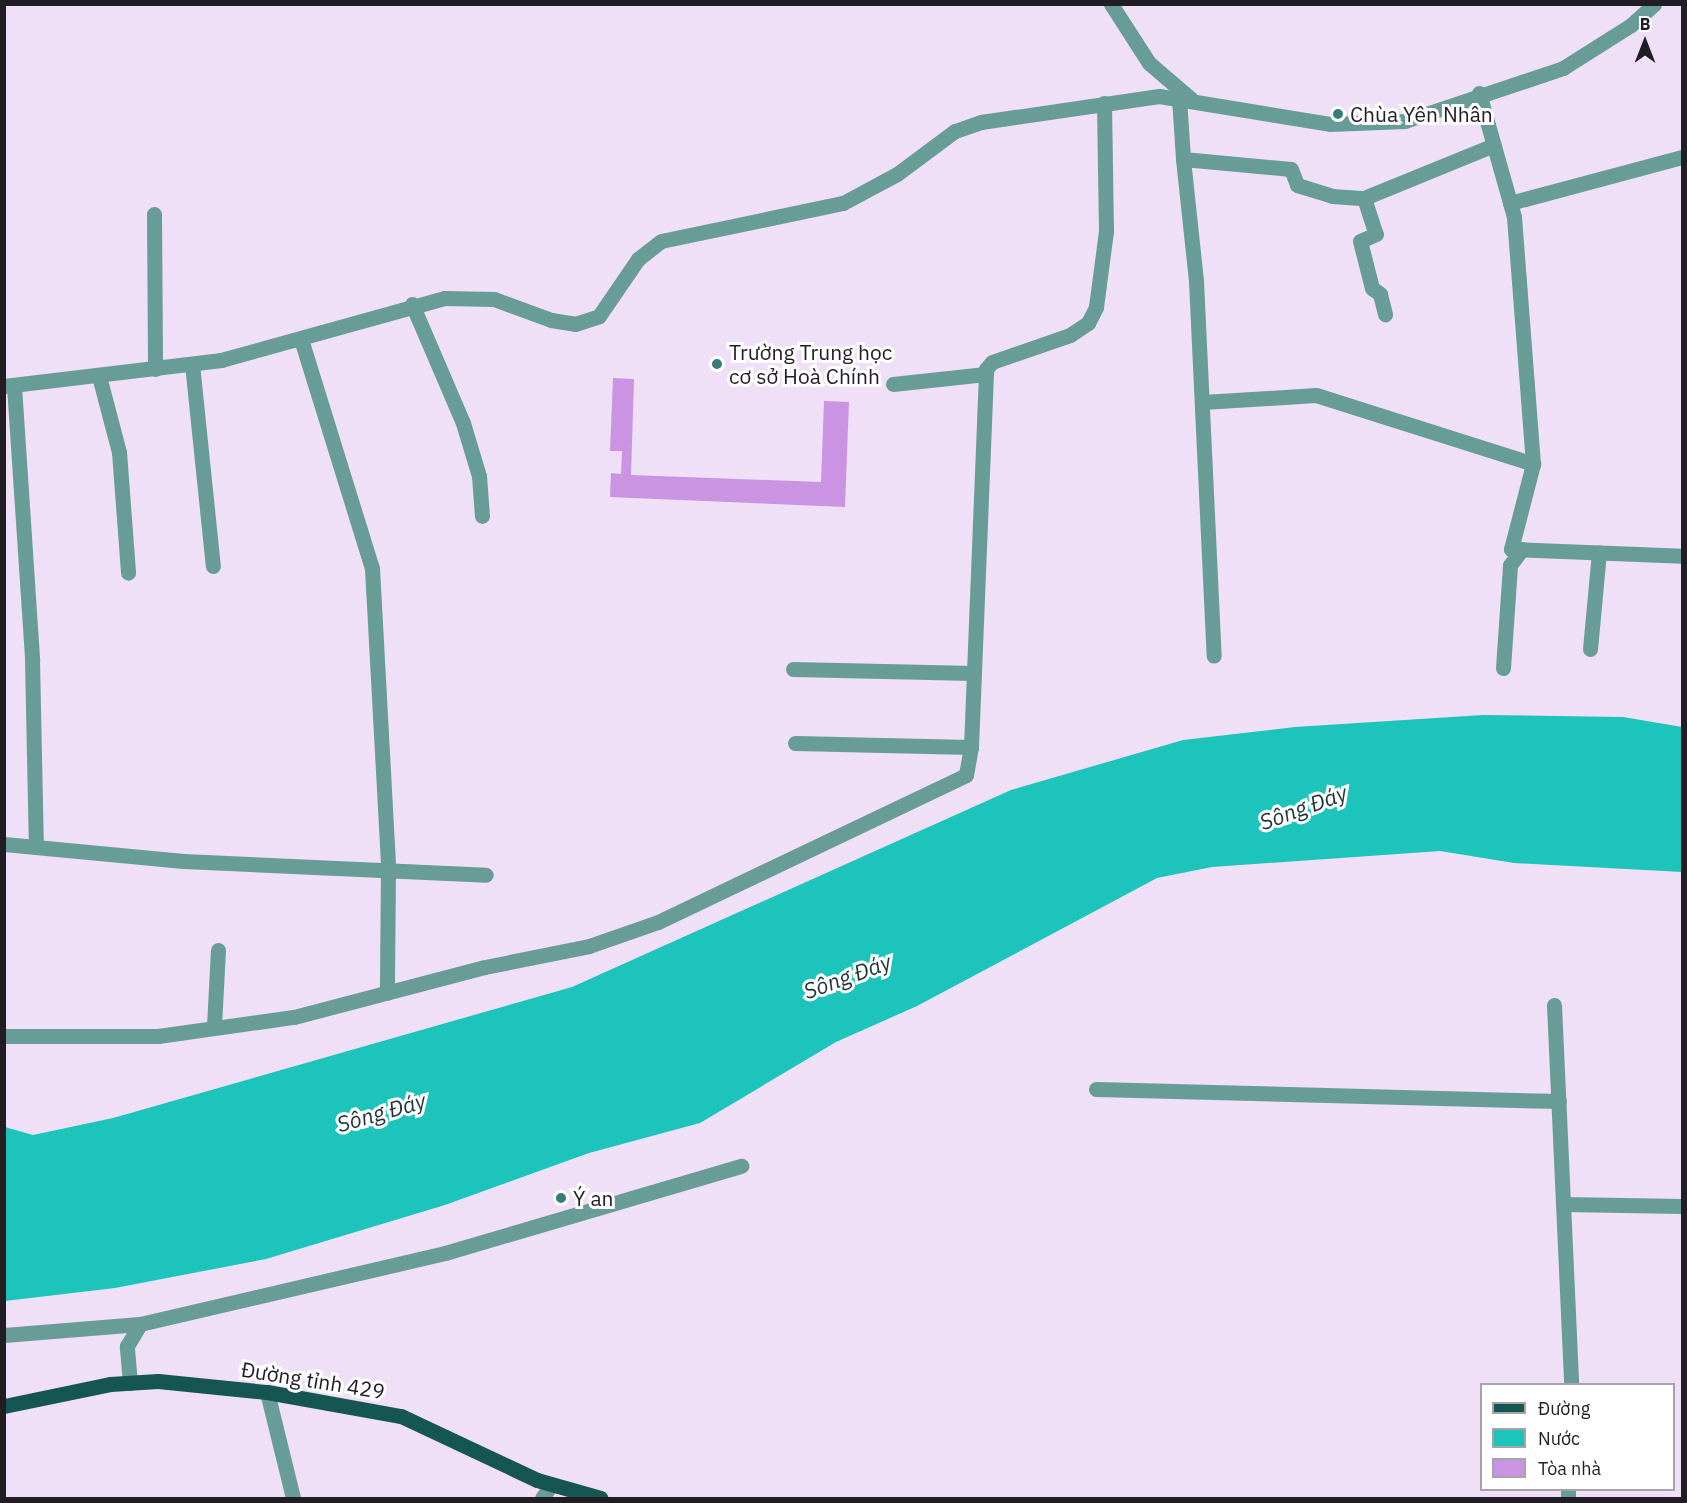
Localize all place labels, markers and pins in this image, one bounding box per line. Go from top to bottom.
place label: Chùa Yên Nhân [1350,101,1493,127]
marker: Chùa Yên Nhân [1331,107,1345,121]
place label: Trường Trung học cơ sở Hoà Chính [729,339,892,389]
marker: Trường Trung học cơ sở Hoà Chính [710,357,724,371]
place label: Ý an [573,1185,614,1211]
marker: Ý an [554,1191,568,1205]

